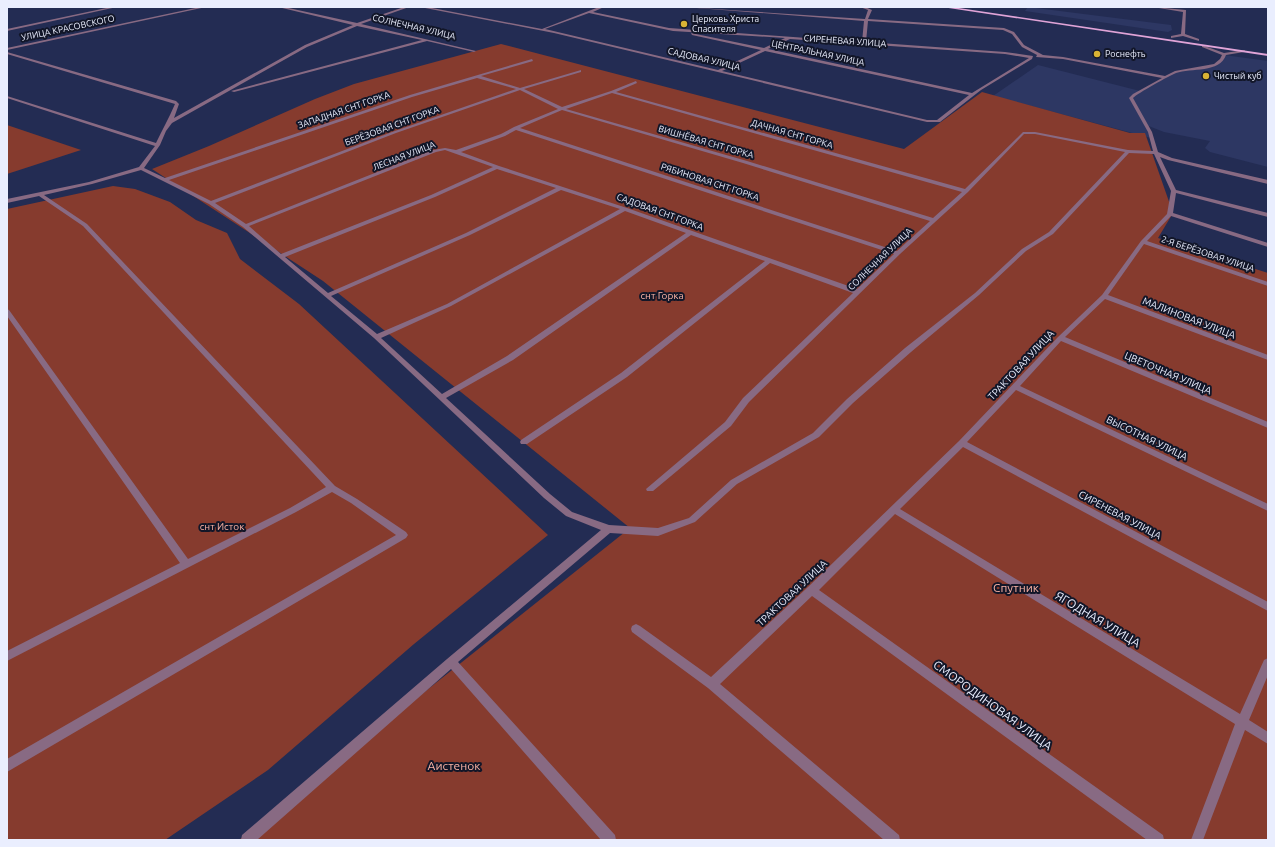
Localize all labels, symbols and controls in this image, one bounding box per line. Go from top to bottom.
street label: УЛИЦА КРАСОВСКОГО [20,13,116,43]
street label: СОЛНЕЧНАЯ УЛИЦА [371,13,457,41]
place label: Церковь Христа Спасителя [692,14,759,34]
marker: Церковь Христа Спасителя [679,19,689,29]
street label: СИРЕНЕВАЯ УЛИЦА [803,33,887,49]
street label: ЦЕНТРАЛЬНАЯ УЛИЦА [771,38,866,68]
street label: САДОВАЯ УЛИЦА [667,46,741,72]
marker: Роснефть [1092,49,1102,59]
place label: Роснефть [1105,49,1146,59]
marker: Чистый куб [1201,71,1211,81]
place label: Чистый куб [1214,71,1262,81]
street label: ЗАПАДНАЯ СНТ ГОРКА [297,90,391,130]
street label: БЕРЁЗОВАЯ СНТ ГОРКА [344,104,441,148]
street label: ДАЧНАЯ СНТ ГОРКА [750,118,834,151]
street label: ВИШНЁВАЯ СНТ ГОРКА [657,124,755,160]
street label: ЛЕСНАЯ УЛИЦА [371,139,437,173]
street label: РЯБИНОВАЯ СНТ ГОРКА [660,161,761,203]
street label: САДОВАЯ СНТ ГОРКА [615,192,705,232]
street label: СОЛНЕЧНАЯ УЛИЦА [846,226,914,292]
street label: 2-Я БЕРЁЗОВАЯ УЛИЦА [1160,234,1256,274]
park label: снт Горка [640,290,684,301]
street label: МАЛИНОВАЯ УЛИЦА [1141,295,1237,341]
street label: ТРАКТОВАЯ УЛИЦА [986,327,1057,402]
street label: ЦВЕТОЧНАЯ УЛИЦА [1123,350,1214,397]
street label: ВЫСОТНАЯ УЛИЦА [1105,414,1190,463]
street label: СИРЕНЕВАЯ УЛИЦА [1077,489,1164,542]
park label: снт Исток [200,521,244,532]
street label: ТРАКТОВАЯ УЛИЦА [755,557,830,628]
park label: Спутник [993,581,1039,594]
street label: ЯГОДНАЯ УЛИЦА [1053,588,1143,650]
street label: СМОРОДИНОВАЯ УЛИЦА [931,658,1055,753]
park label: Аистенок [428,759,480,772]

